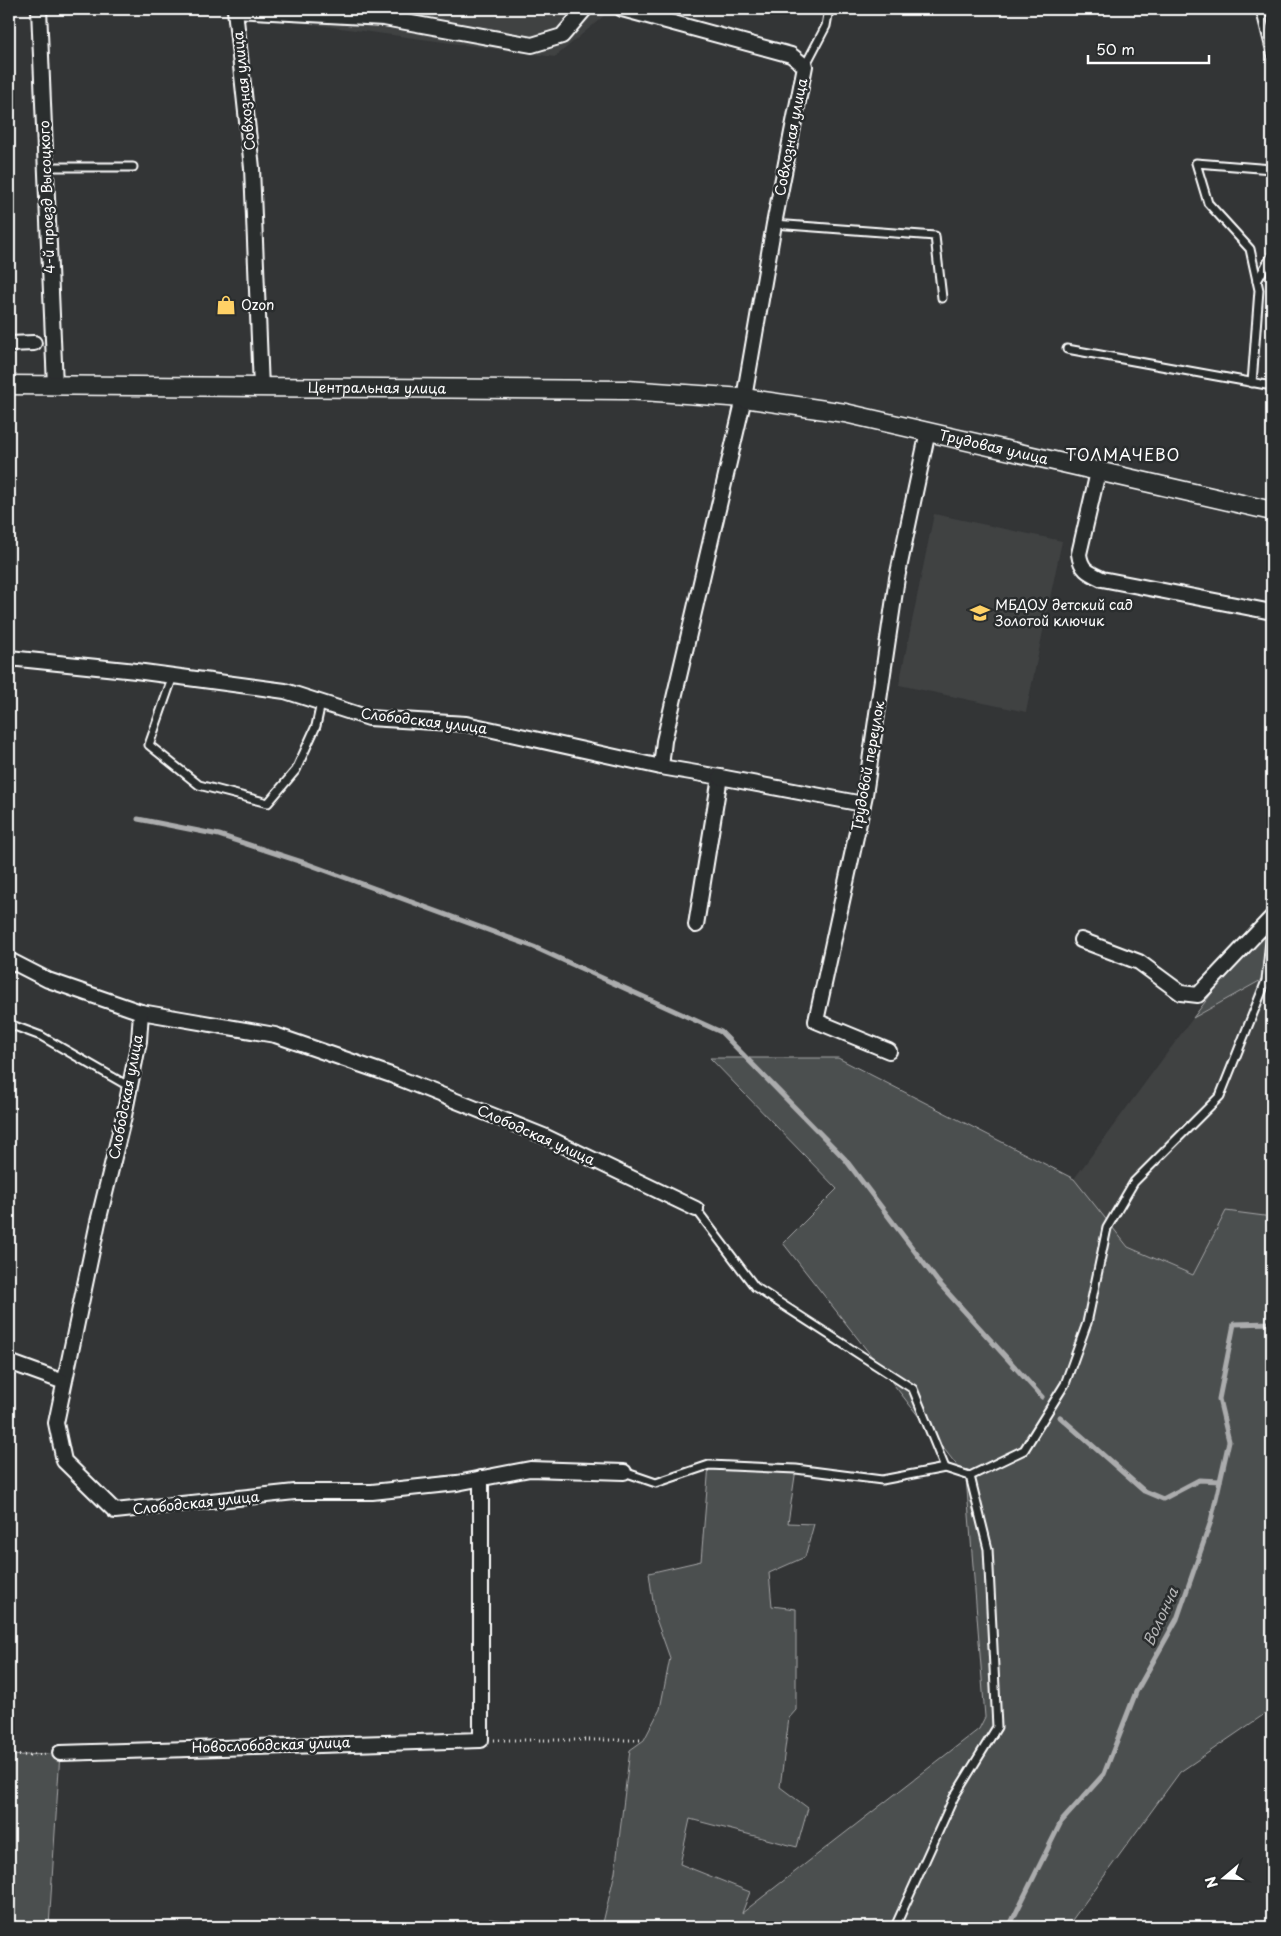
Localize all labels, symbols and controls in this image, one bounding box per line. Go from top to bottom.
street label: Совхозная улица [227,30,260,152]
scale bar [1088,32,1210,64]
text: 50 m [1096,37,1135,60]
street label: Совхозная улица [769,76,812,198]
street label: 4-й проезд Высоцкого [33,120,60,274]
shop icon: Ozon [215,294,237,316]
place label: Ozon [241,294,274,315]
street label: Центральная улица [308,376,446,399]
street label: Трудовая улица [937,424,1051,469]
district label: ТОЛМАЧЕВО [1066,442,1180,466]
place label: МБДОУ детский сад Золотой ключик [995,594,1133,631]
school or university icon: МБДОУ детский сад Золотой ключик [969,602,991,624]
street label: Трудовой переулок [846,698,889,833]
street label: Слободская улица [360,702,489,739]
street label: Слободская улица [103,1032,148,1161]
street label: Слободская улица [474,1099,599,1170]
street label: Слободская улица [132,1485,260,1520]
water label: Волонча [1136,1583,1184,1649]
street label: Новослободская улица [191,1731,351,1758]
north arrow [1198,1854,1248,1904]
text: N [1200,1874,1223,1891]

